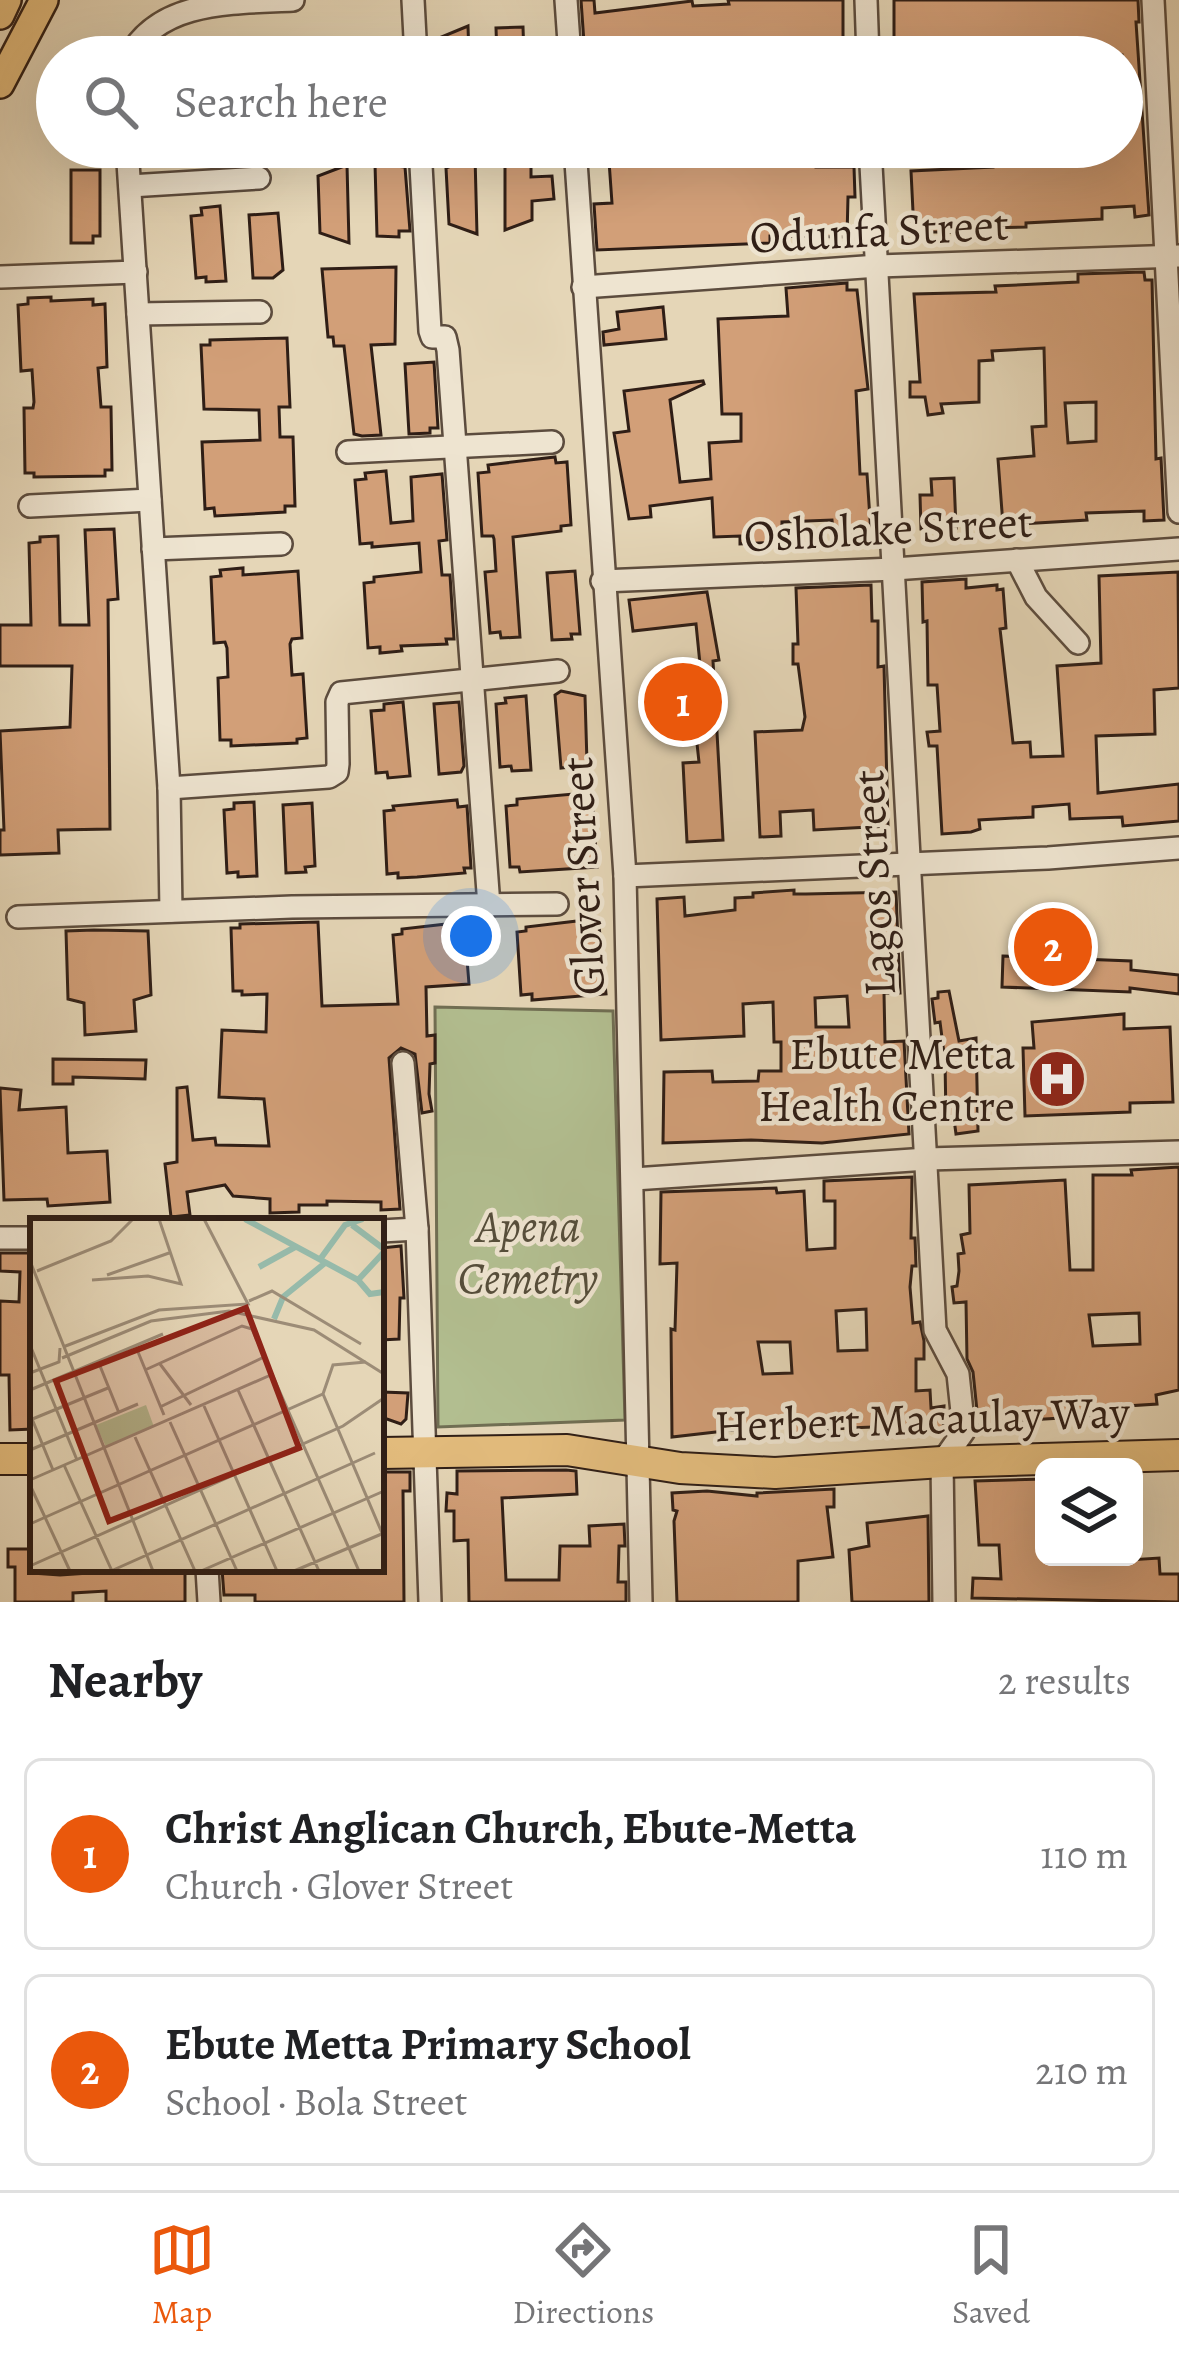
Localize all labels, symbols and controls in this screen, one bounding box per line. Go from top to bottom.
search box [36,36,1143,168]
icon: search [78,69,144,135]
text: Search here [174,71,388,133]
street label: Odunfa Street [748,193,1010,269]
street label: Osholake Street [742,490,1034,568]
pin: 1 [644,657,722,747]
street label: Glover Street [546,755,620,997]
street label: Lagos Street [837,768,911,998]
pin: 2 [1014,902,1092,992]
your location [441,906,501,966]
place label: Ebute Metta Health Centre [758,1023,1015,1137]
hospital icon: Ebute Metta Health Centre [1026,1048,1088,1110]
park label: Apena Cemetry [458,1195,598,1309]
inset map [30,1218,384,1572]
street label: Herbert Macaulay Way [713,1381,1132,1457]
map controls [1035,1458,1143,1566]
button: layers [1035,1458,1143,1566]
text: Nearby [48,1645,202,1715]
text: 2 results [998,1654,1131,1707]
text: Christ Anglican Church, Ebute-Metta [165,1797,857,1859]
text: 1 [83,1828,97,1881]
text: 110 m [1040,1828,1128,1881]
text: Church · Glover Street [165,1859,513,1912]
text: Ebute Metta Primary School [165,2013,691,2075]
text: 2 [81,2044,99,2097]
text: 210 m [1035,2044,1128,2097]
text: School · Bola Street [165,2075,467,2128]
tab: Map [149,2217,215,2334]
tab: Directions [513,2217,654,2334]
tab: Saved [952,2217,1030,2334]

